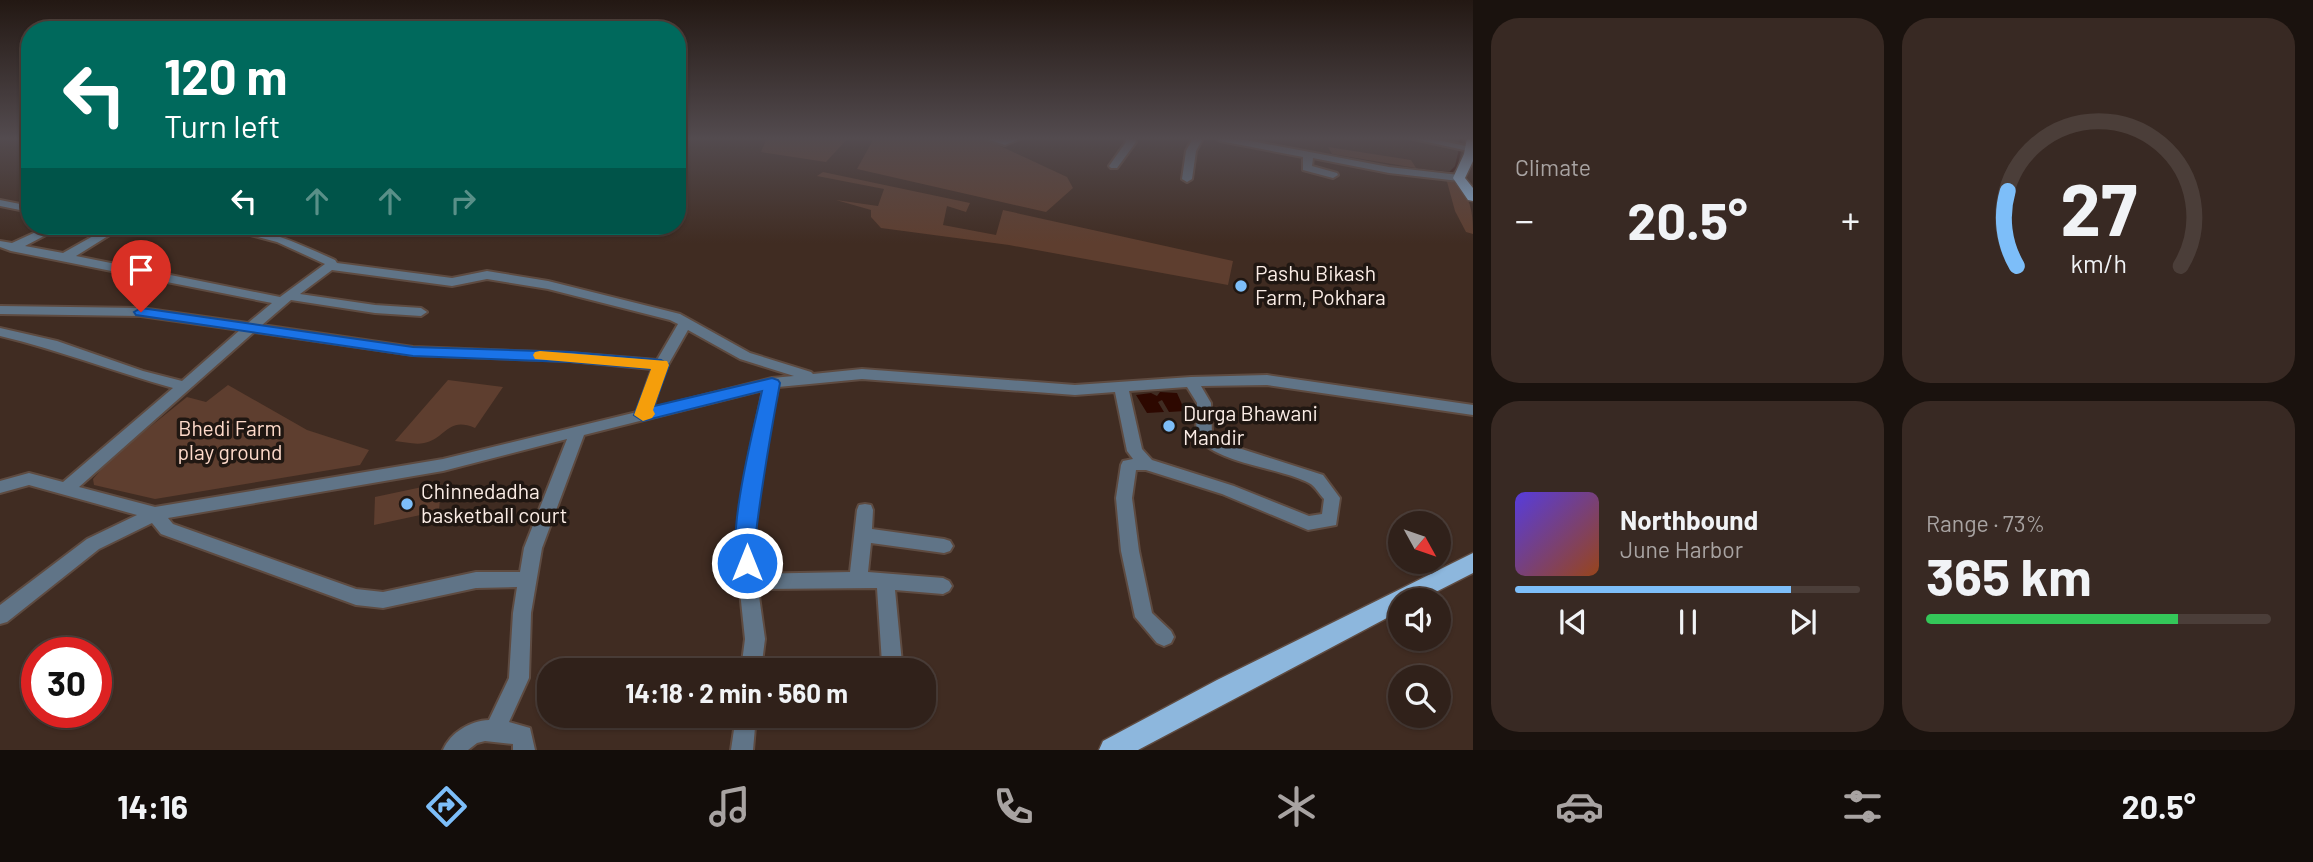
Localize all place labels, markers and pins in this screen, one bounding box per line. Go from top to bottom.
pin [111,240,171,312]
place label: Pashu Bikash Farm, Pokhara [1255,260,1386,309]
marker: Pashu Bikash Farm, Pokhara [1233,278,1249,294]
place label: Durga Bhawani Mandir [1183,400,1318,449]
marker: Durga Bhawani Mandir [1161,418,1177,434]
place label: Chinnedadha basketball court [421,478,567,527]
marker: Chinnedadha basketball court [399,496,415,512]

